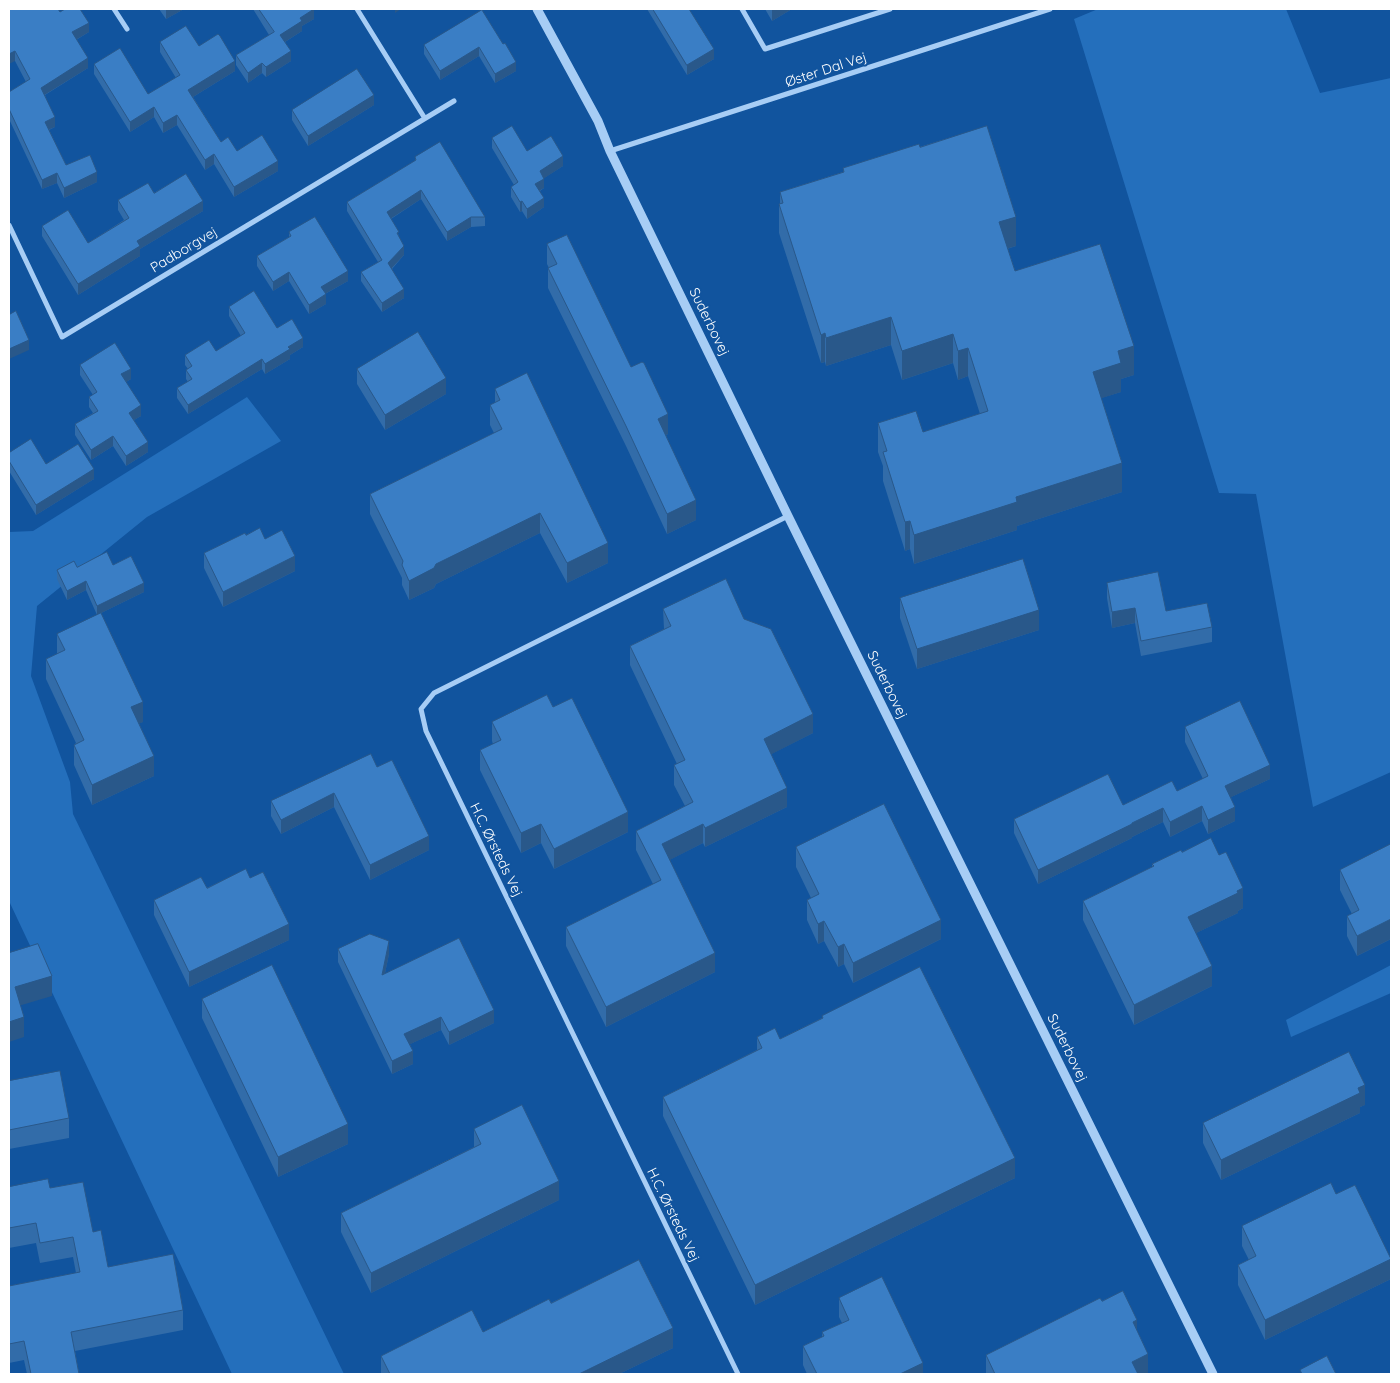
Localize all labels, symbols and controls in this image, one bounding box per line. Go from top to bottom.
street label: Øster Dal Vej [783,49,869,91]
street label: Padborgvej [147,223,221,277]
street label: Suderbovej [685,285,733,359]
street label: Suderbovej [863,648,911,722]
street label: H.C. Ørsteds Vej [466,800,526,900]
street label: Suderbovej [1043,1011,1091,1085]
street label: H.C. Ørsteds Vej [643,1165,703,1265]

